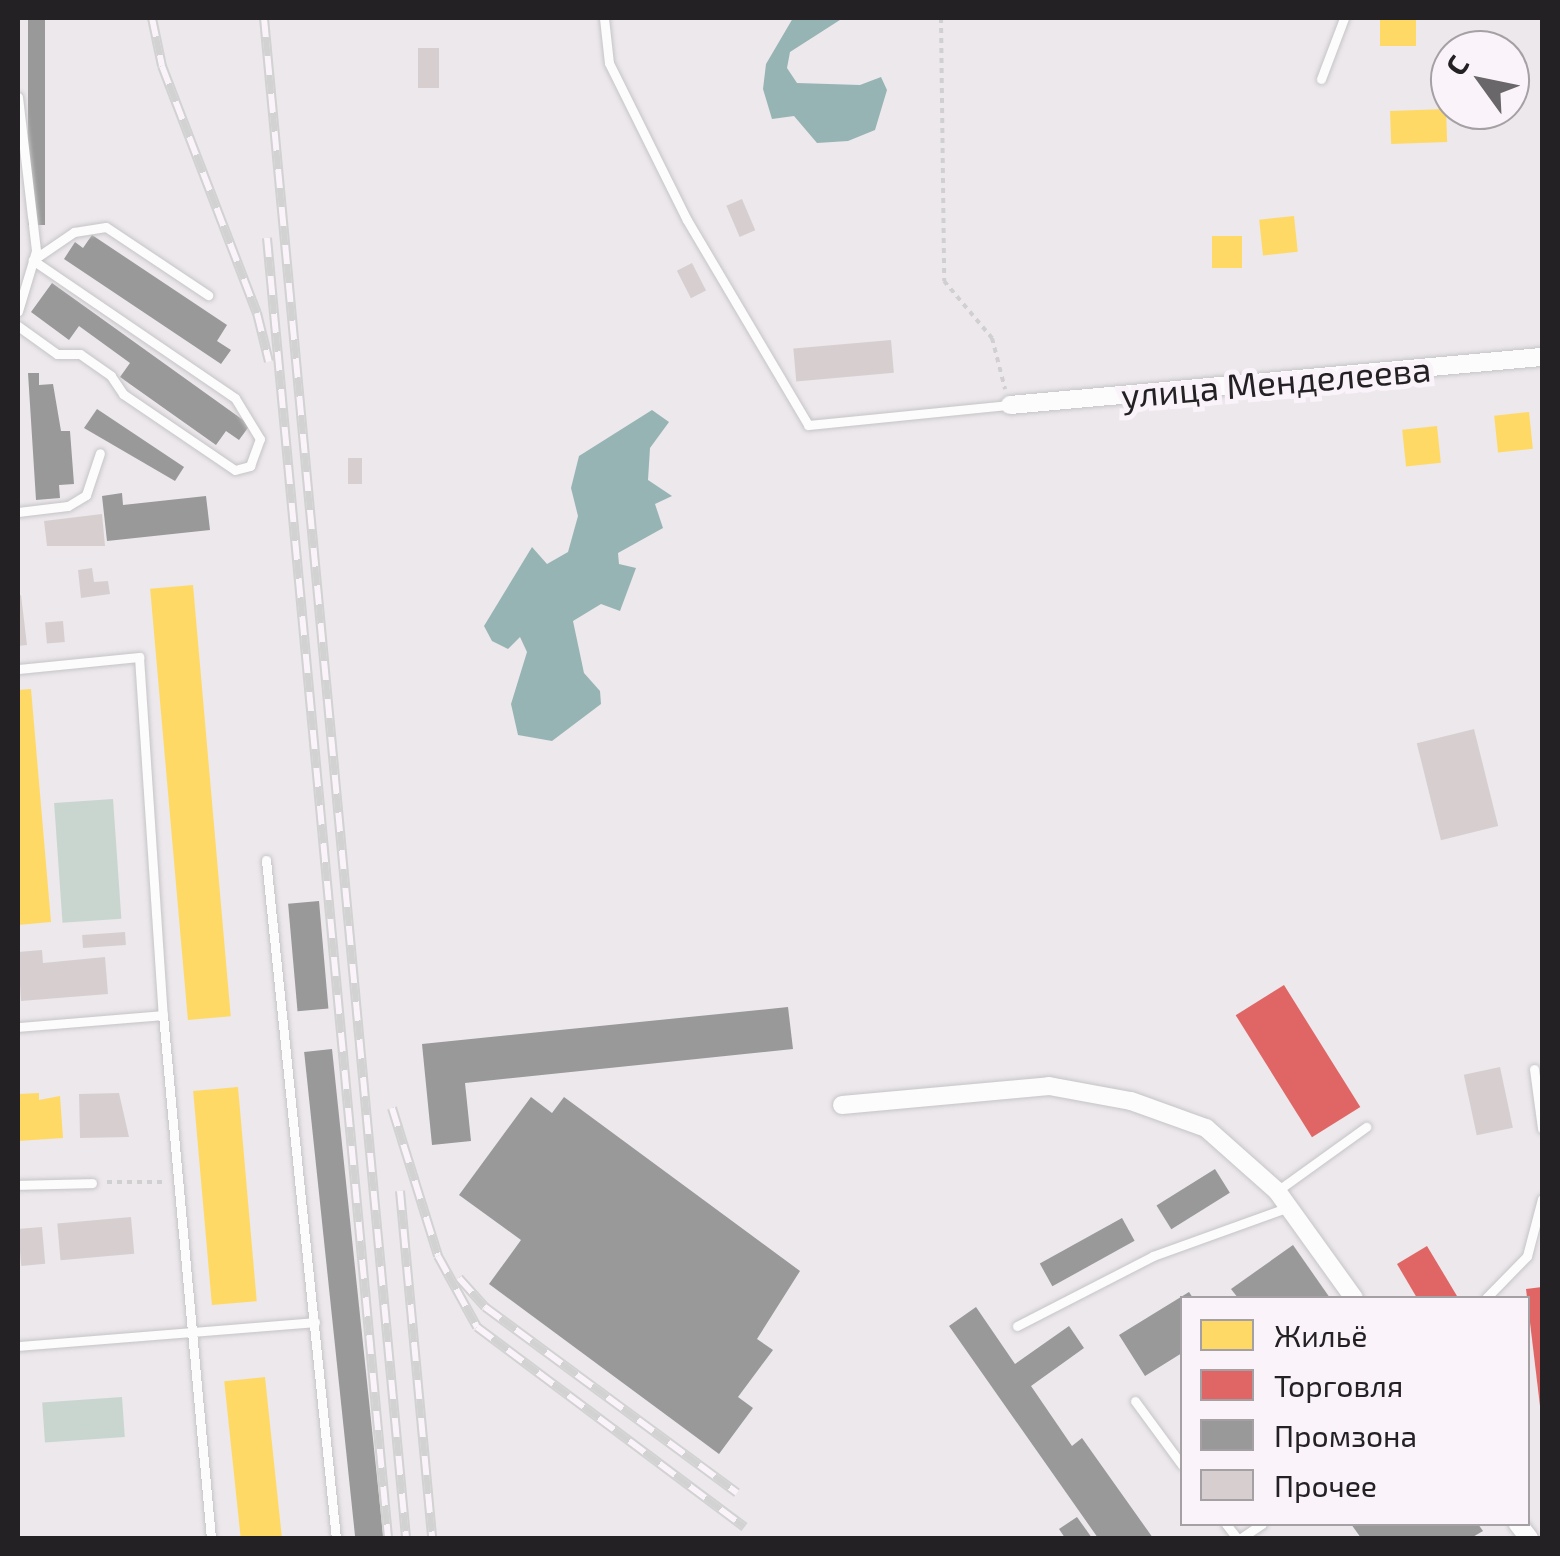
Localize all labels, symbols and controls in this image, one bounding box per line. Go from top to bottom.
north arrow [1430,30,1530,130]
text: С [1438,49,1475,81]
street label: улица Менделеева [1119,347,1433,415]
legend [1180,1296,1530,1526]
text: Жильё [1274,1317,1367,1353]
text: Торговля [1274,1367,1403,1403]
text: Промзона [1274,1417,1417,1453]
text: Прочее [1274,1467,1377,1503]

